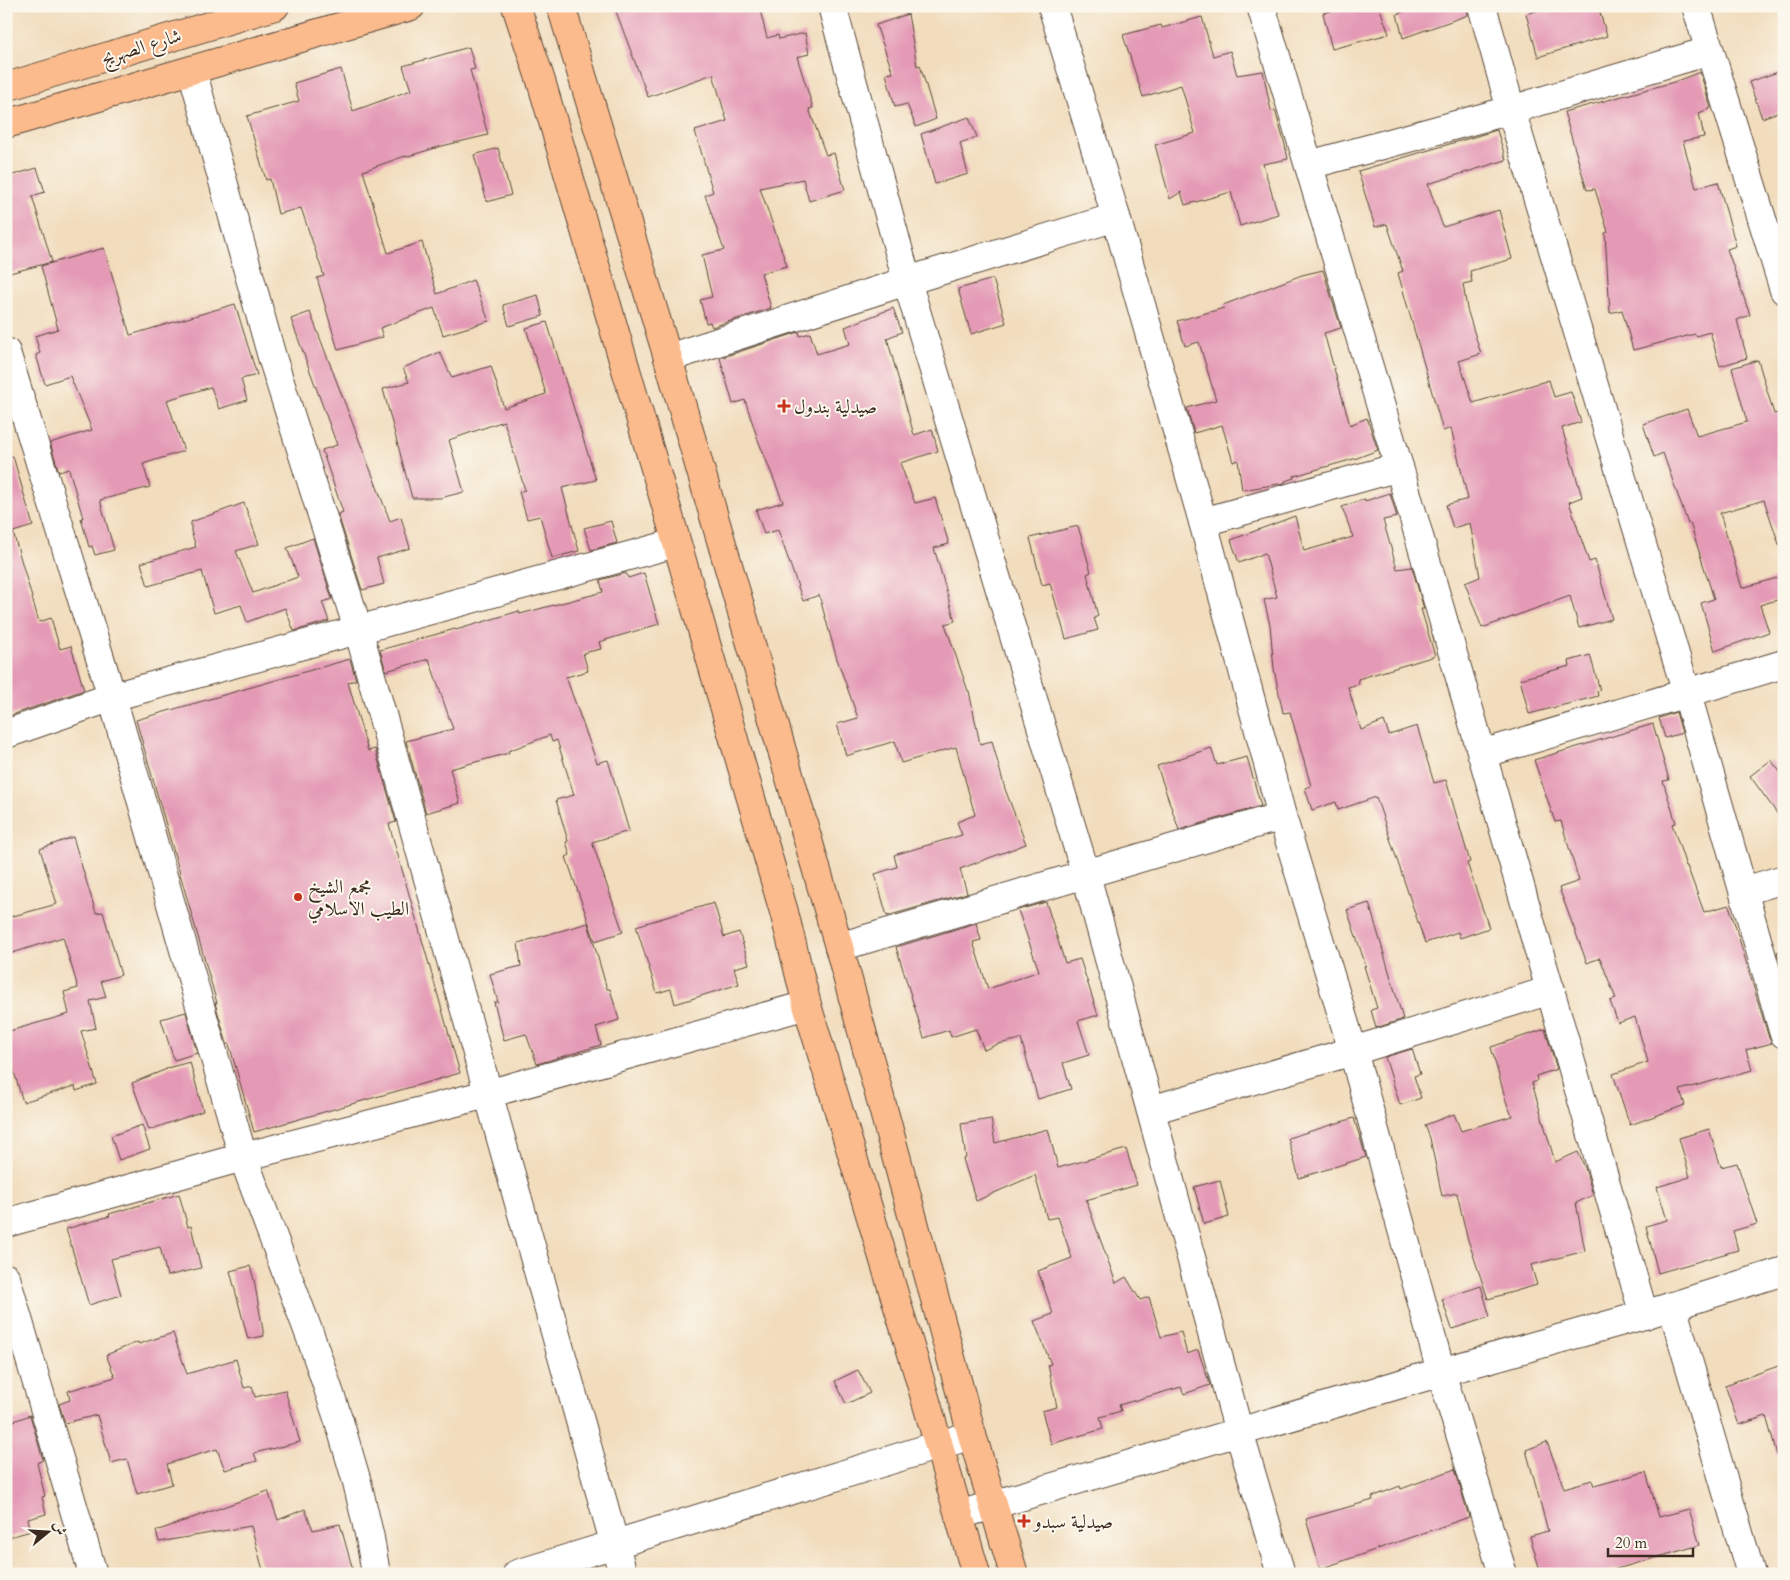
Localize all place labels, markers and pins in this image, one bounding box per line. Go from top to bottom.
place label: صيدلية بندول [794,394,877,420]
marker: صيدلية بندول [778,400,790,412]
place label: مجمع الشيخ الطيب الاسلامي [308,874,409,924]
marker: مجمع الشيخ الطيب الاسلامي [292,891,304,903]
place label: صيدلية سبدو [1032,1509,1113,1535]
marker: صيدلية سبدو [1018,1515,1030,1527]

